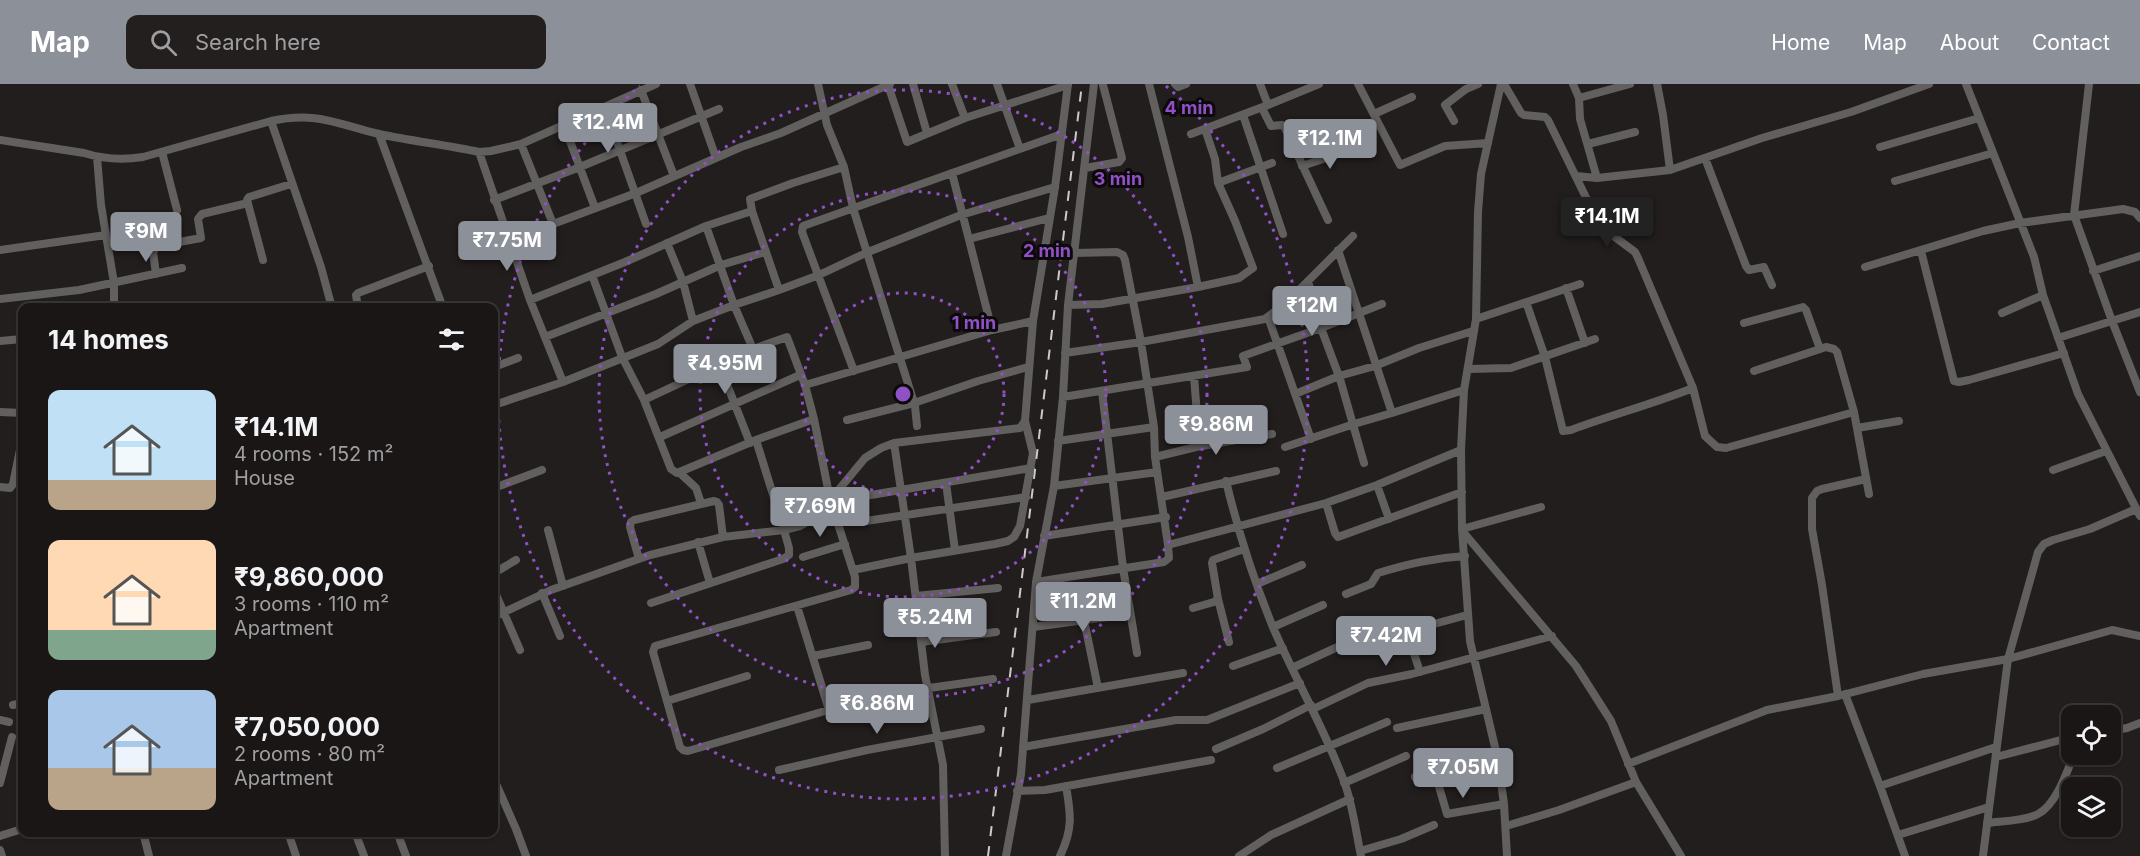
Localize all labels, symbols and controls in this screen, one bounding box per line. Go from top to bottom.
search box [126,15,546,69]
text: Map [30,25,90,59]
icon: search [147,26,180,59]
text: Search here [195,29,321,55]
text: Home [1771,30,1830,55]
text: Map [1863,30,1907,55]
text: About [1940,30,1999,55]
text: Contact [2032,30,2110,55]
text: 4 min [1165,97,1213,118]
pin: ₹12.4M [559,103,657,154]
text: ₹12.4M [572,110,644,134]
pin: ₹12.1M [1281,119,1379,170]
text: ₹12.1M [1298,126,1362,150]
text: 3 min [1094,168,1142,189]
pin: ₹14.1M [1558,197,1656,248]
text: ₹14.1M [1574,204,1640,228]
pin: ₹9M [117,212,175,263]
text: ₹9M [124,219,168,243]
pin: ₹7.75M [458,221,556,272]
text: ₹7.75M [472,228,542,252]
text: 2 min [1023,240,1071,261]
pin: ₹12M [1276,286,1348,337]
text: ₹12M [1286,293,1338,317]
text: 1 min [952,312,996,333]
icon: filters [435,323,468,356]
text: 14 homes [48,324,169,355]
pin: ₹4.95M [676,344,774,395]
text: ₹4.95M [687,351,763,375]
centre of rings [893,384,913,404]
pin: ₹9.86M [1167,405,1265,456]
text: ₹14.1M [234,411,319,442]
text: ₹9.86M [1179,412,1253,436]
icon: home [96,414,168,486]
text: 4 rooms · 152 m² [234,442,393,466]
text: House [234,466,295,490]
pin: ₹7.69M [771,487,869,538]
text: ₹7.69M [784,494,856,518]
text: ₹9,860,000 [234,561,384,592]
icon: home [96,564,168,636]
pin: ₹11.2M [1034,582,1132,633]
text: ₹11.2M [1050,589,1116,613]
text: 3 rooms · 110 m² [234,592,389,616]
pin: ₹5.24M [886,598,984,649]
text: ₹5.24M [898,605,972,629]
text: Apartment [234,616,333,640]
pin: ₹7.42M [1337,616,1435,667]
text: ₹7.42M [1350,623,1422,647]
pin: ₹6.86M [828,684,926,735]
text: ₹6.86M [840,691,914,715]
map controls [2061,705,2121,837]
button: locate [2061,705,2121,765]
text: ₹7,050,000 [234,711,380,742]
icon: home [96,714,168,786]
text: 2 rooms · 80 m² [234,742,385,766]
pin: ₹7.05M [1414,748,1512,799]
text: ₹7.05M [1427,755,1499,779]
text: Apartment [234,766,333,790]
button: layers [2061,777,2121,837]

